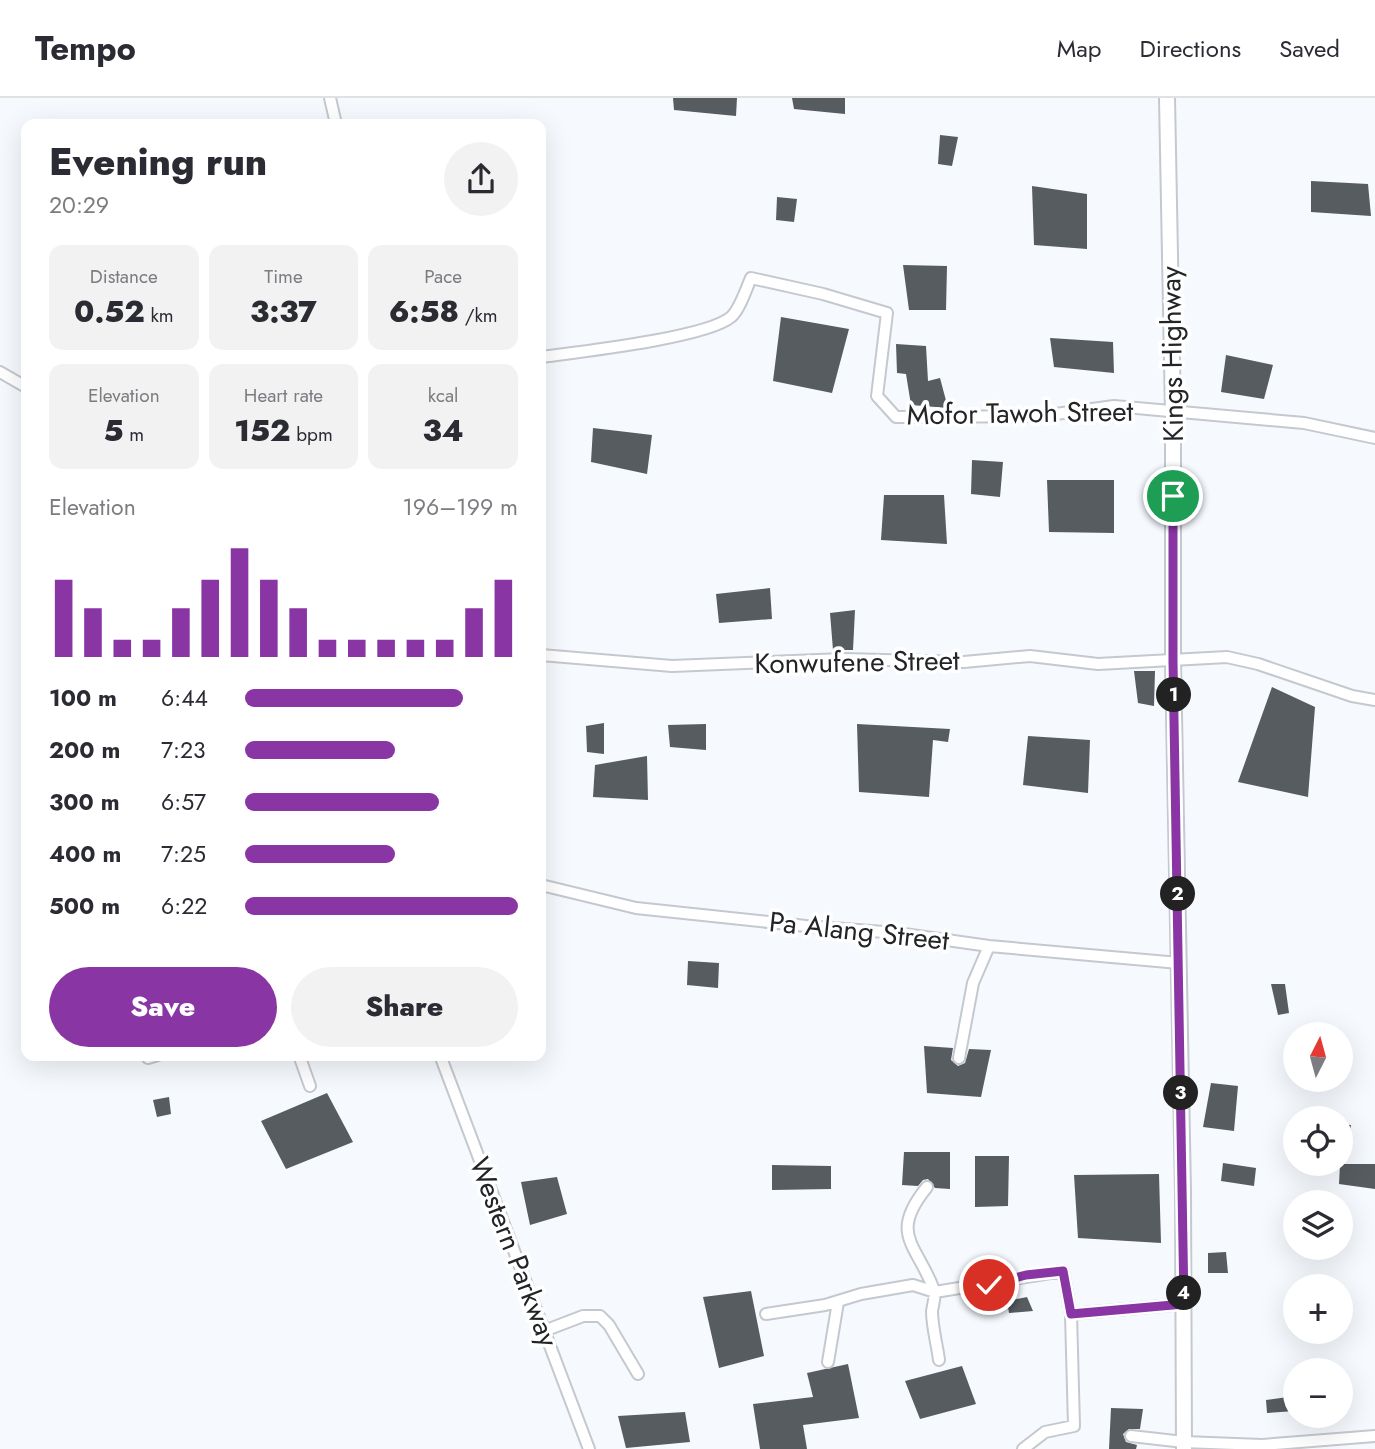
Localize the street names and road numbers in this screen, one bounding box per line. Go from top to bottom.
street label: Kings Highway [1150,265,1194,442]
street label: Mofor Tawoh Street [906,391,1134,435]
street label: Konwufene Street [754,640,960,684]
street label: Pa Alang Street [767,901,951,961]
street label: Western Parkway [459,1151,569,1353]

